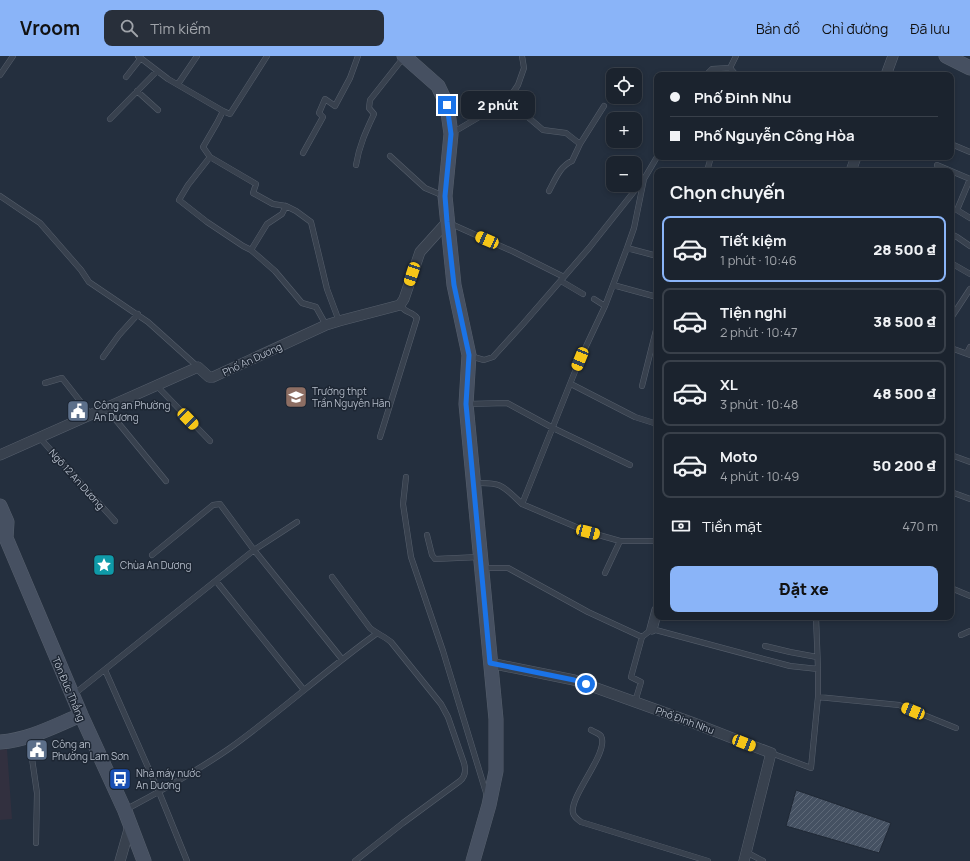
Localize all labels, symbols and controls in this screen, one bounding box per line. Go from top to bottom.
search box [104,10,384,46]
text: Vroom [20,15,80,41]
icon: search [118,17,140,39]
text: Tìm kiếm [150,18,211,39]
text: Bản đồ [756,19,800,38]
text: Chỉ đường [822,19,888,38]
text: Đã lưu [910,19,950,38]
map controls [606,68,642,192]
button: locate [606,68,642,104]
text: Phố Đinh Nhu [694,87,791,108]
callout: 2 phút [461,91,535,119]
route end [438,96,456,114]
text: 2 phút [478,96,518,114]
button: + [606,112,642,148]
text: Phố Nguyễn Công Hòa [694,125,855,146]
button: − [606,156,642,192]
text: Chọn chuyến [670,180,785,204]
car [474,230,500,250]
text: Tiết kiệm [720,230,786,251]
icon: car [672,231,708,267]
text: 28 500 ₫ [873,239,936,260]
text: 1 phút · 10:46 [720,251,797,269]
car [403,261,421,287]
text: Tiện nghi [720,302,787,323]
icon: car [672,303,708,339]
text: 38 500 ₫ [873,311,936,332]
text: 2 phút · 10:47 [720,323,798,341]
street label: Phố An Dương [220,339,284,379]
car [570,346,590,372]
text: XL [720,374,738,395]
icon: car [672,375,708,411]
text: 48 500 ₫ [873,383,936,404]
school or university icon: Trường thpt Trần Nguyên Hãn [283,384,309,410]
place label: Trường thpt Trần Nguyên Hãn [312,384,390,410]
text: 3 phút · 10:48 [720,395,798,413]
public building icon: Công an Phường An Dương [65,398,91,424]
place label: Công an Phường An Dương [94,398,170,424]
car [175,406,201,432]
street label: Ngõ 12 An Dương [46,446,108,512]
text: Moto [720,446,757,467]
icon: car [672,447,708,483]
text: 50 200 ₫ [872,455,936,476]
text: 4 phút · 10:49 [720,467,799,485]
icon: cash [670,515,692,537]
text: Tiền mặt [702,516,762,537]
text: 470 m [902,517,938,535]
car [575,523,601,541]
place icon: Chùa An Dương [91,552,117,578]
place label: Chùa An Dương [120,558,191,572]
button: Đặt xe [670,566,938,612]
street label: Tôn Đức Thắng [49,655,89,723]
route start [577,675,595,693]
car [900,701,926,721]
street label: Phố Đinh Nhu [654,703,716,737]
car [731,733,757,753]
public building icon: Công an Phường Lam Sơn [24,737,50,763]
place label: Công an Phường Lam Sơn [52,737,129,763]
bus stop icon: Nhà máy nước An Dương [107,766,133,792]
place label: Nhà máy nước An Dương [136,766,201,792]

